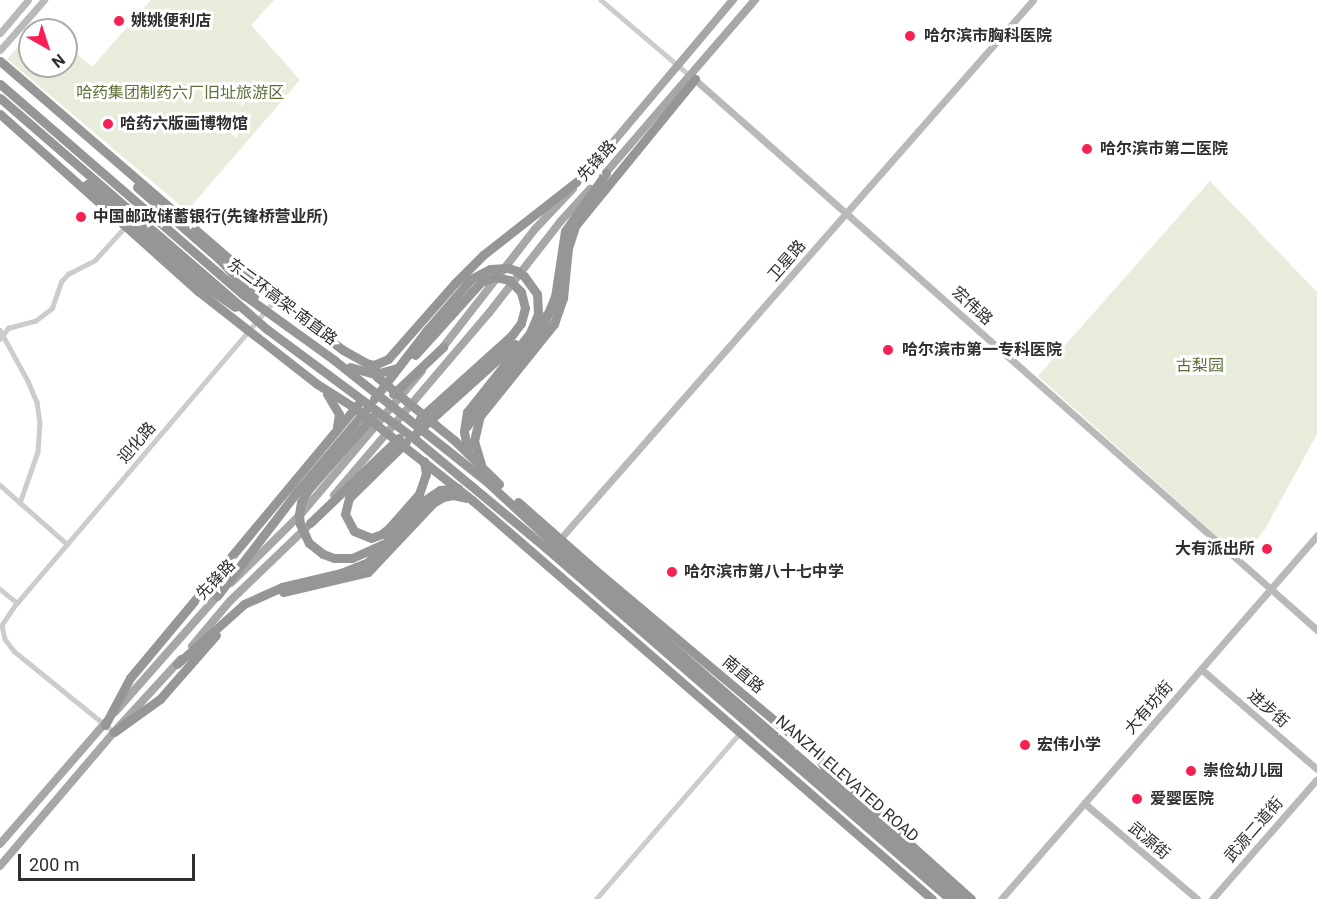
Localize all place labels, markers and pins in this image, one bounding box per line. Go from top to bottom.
place label: 姚姚便利店 [131,11,211,31]
marker: 姚姚便利店 [112,14,126,28]
place label: 哈尔滨市胸科医院 [924,26,1052,46]
marker: 哈尔滨市胸科医院 [901,27,919,45]
place label: 哈药六版画博物馆 [120,114,248,134]
marker: 哈药六版画博物馆 [101,117,115,131]
place label: 哈尔滨市第二医院 [1100,139,1228,159]
marker: 哈尔滨市第二医院 [1078,140,1096,158]
place label: 中国邮政储蓄银行(先锋桥营业所) [93,207,328,227]
marker: 中国邮政储蓄银行(先锋桥营业所) [74,210,88,224]
place label: 哈尔滨市第一专科医院 [902,340,1062,360]
marker: 哈尔滨市第一专科医院 [879,341,897,359]
place label: 大有派出所 [1175,539,1255,559]
marker: 大有派出所 [1260,542,1274,556]
place label: 哈尔滨市第八十七中学 [684,562,844,582]
marker: 哈尔滨市第八十七中学 [665,565,679,579]
place label: 宏伟小学 [1037,735,1101,755]
marker: 宏伟小学 [1018,738,1032,752]
place label: 崇俭幼儿园 [1203,761,1283,781]
marker: 崇俭幼儿园 [1184,764,1198,778]
place label: 爱婴医院 [1150,789,1214,809]
marker: 爱婴医院 [1128,790,1146,808]

